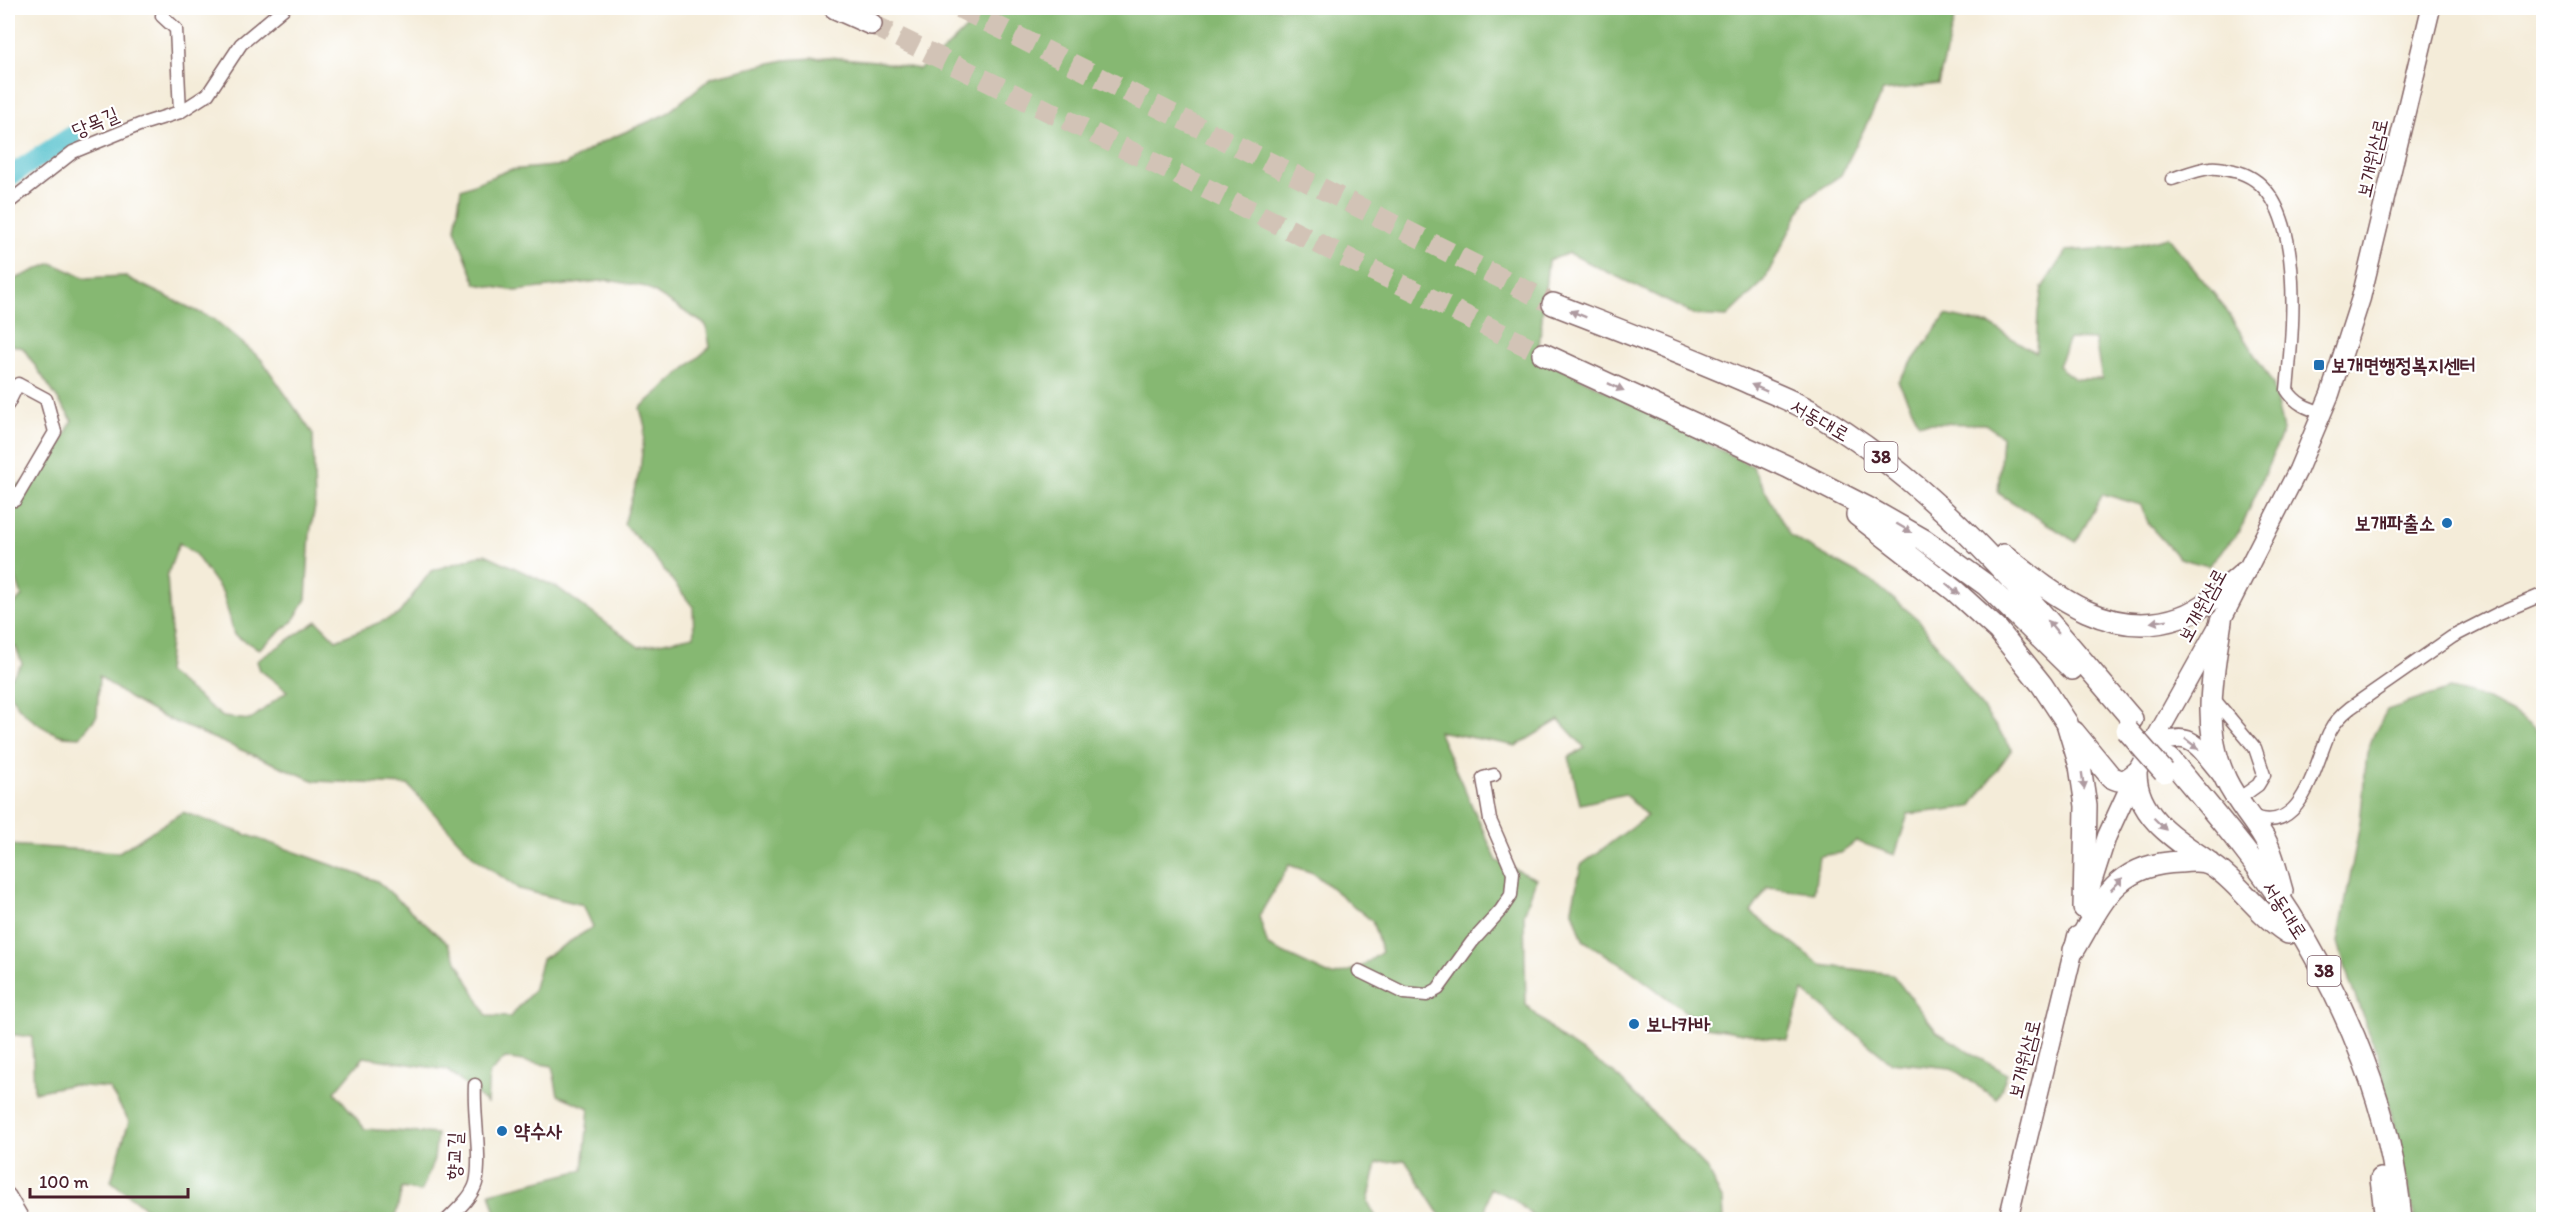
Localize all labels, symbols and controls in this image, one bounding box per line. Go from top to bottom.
street label: 당목길 [68,102,122,142]
street label: 보개원삼로 [2351,116,2393,200]
one-way arrow [1569,309,1587,318]
place label: 보개면행정복지센터 [2331,353,2476,377]
marker: 보개면행정복지센터 [2312,358,2326,372]
one-way arrow [1607,382,1625,392]
one-way arrow [1750,383,1767,392]
street label: 서동대로 [1786,394,1854,446]
road number: 38 [1864,442,1898,472]
place label: 보개파출소 [2355,511,2435,535]
marker: 보개파출소 [2440,516,2454,530]
one-way arrow [1896,523,1913,533]
street label: 보개원삼로 [2173,564,2231,646]
one-way arrow [1945,583,1960,595]
one-way arrow [2149,617,2168,626]
one-way arrow [2047,620,2060,635]
one-way arrow [2184,738,2200,750]
one-way arrow [2078,772,2087,791]
one-way arrow [2152,817,2167,831]
street label: 서동대로 [2257,876,2313,944]
one-way arrow [2110,877,2124,891]
road number: 38 [2308,956,2340,986]
place label: 보나카바 [1646,1012,1711,1036]
marker: 보나카바 [1627,1017,1641,1031]
street label: 보개원삼로 [2003,1017,2045,1101]
place label: 약수사 [514,1119,562,1143]
marker: 약수사 [495,1124,509,1138]
street label: 향교길 [441,1131,467,1181]
scale bar [30,1161,188,1199]
text: 100 m [39,1171,89,1193]

